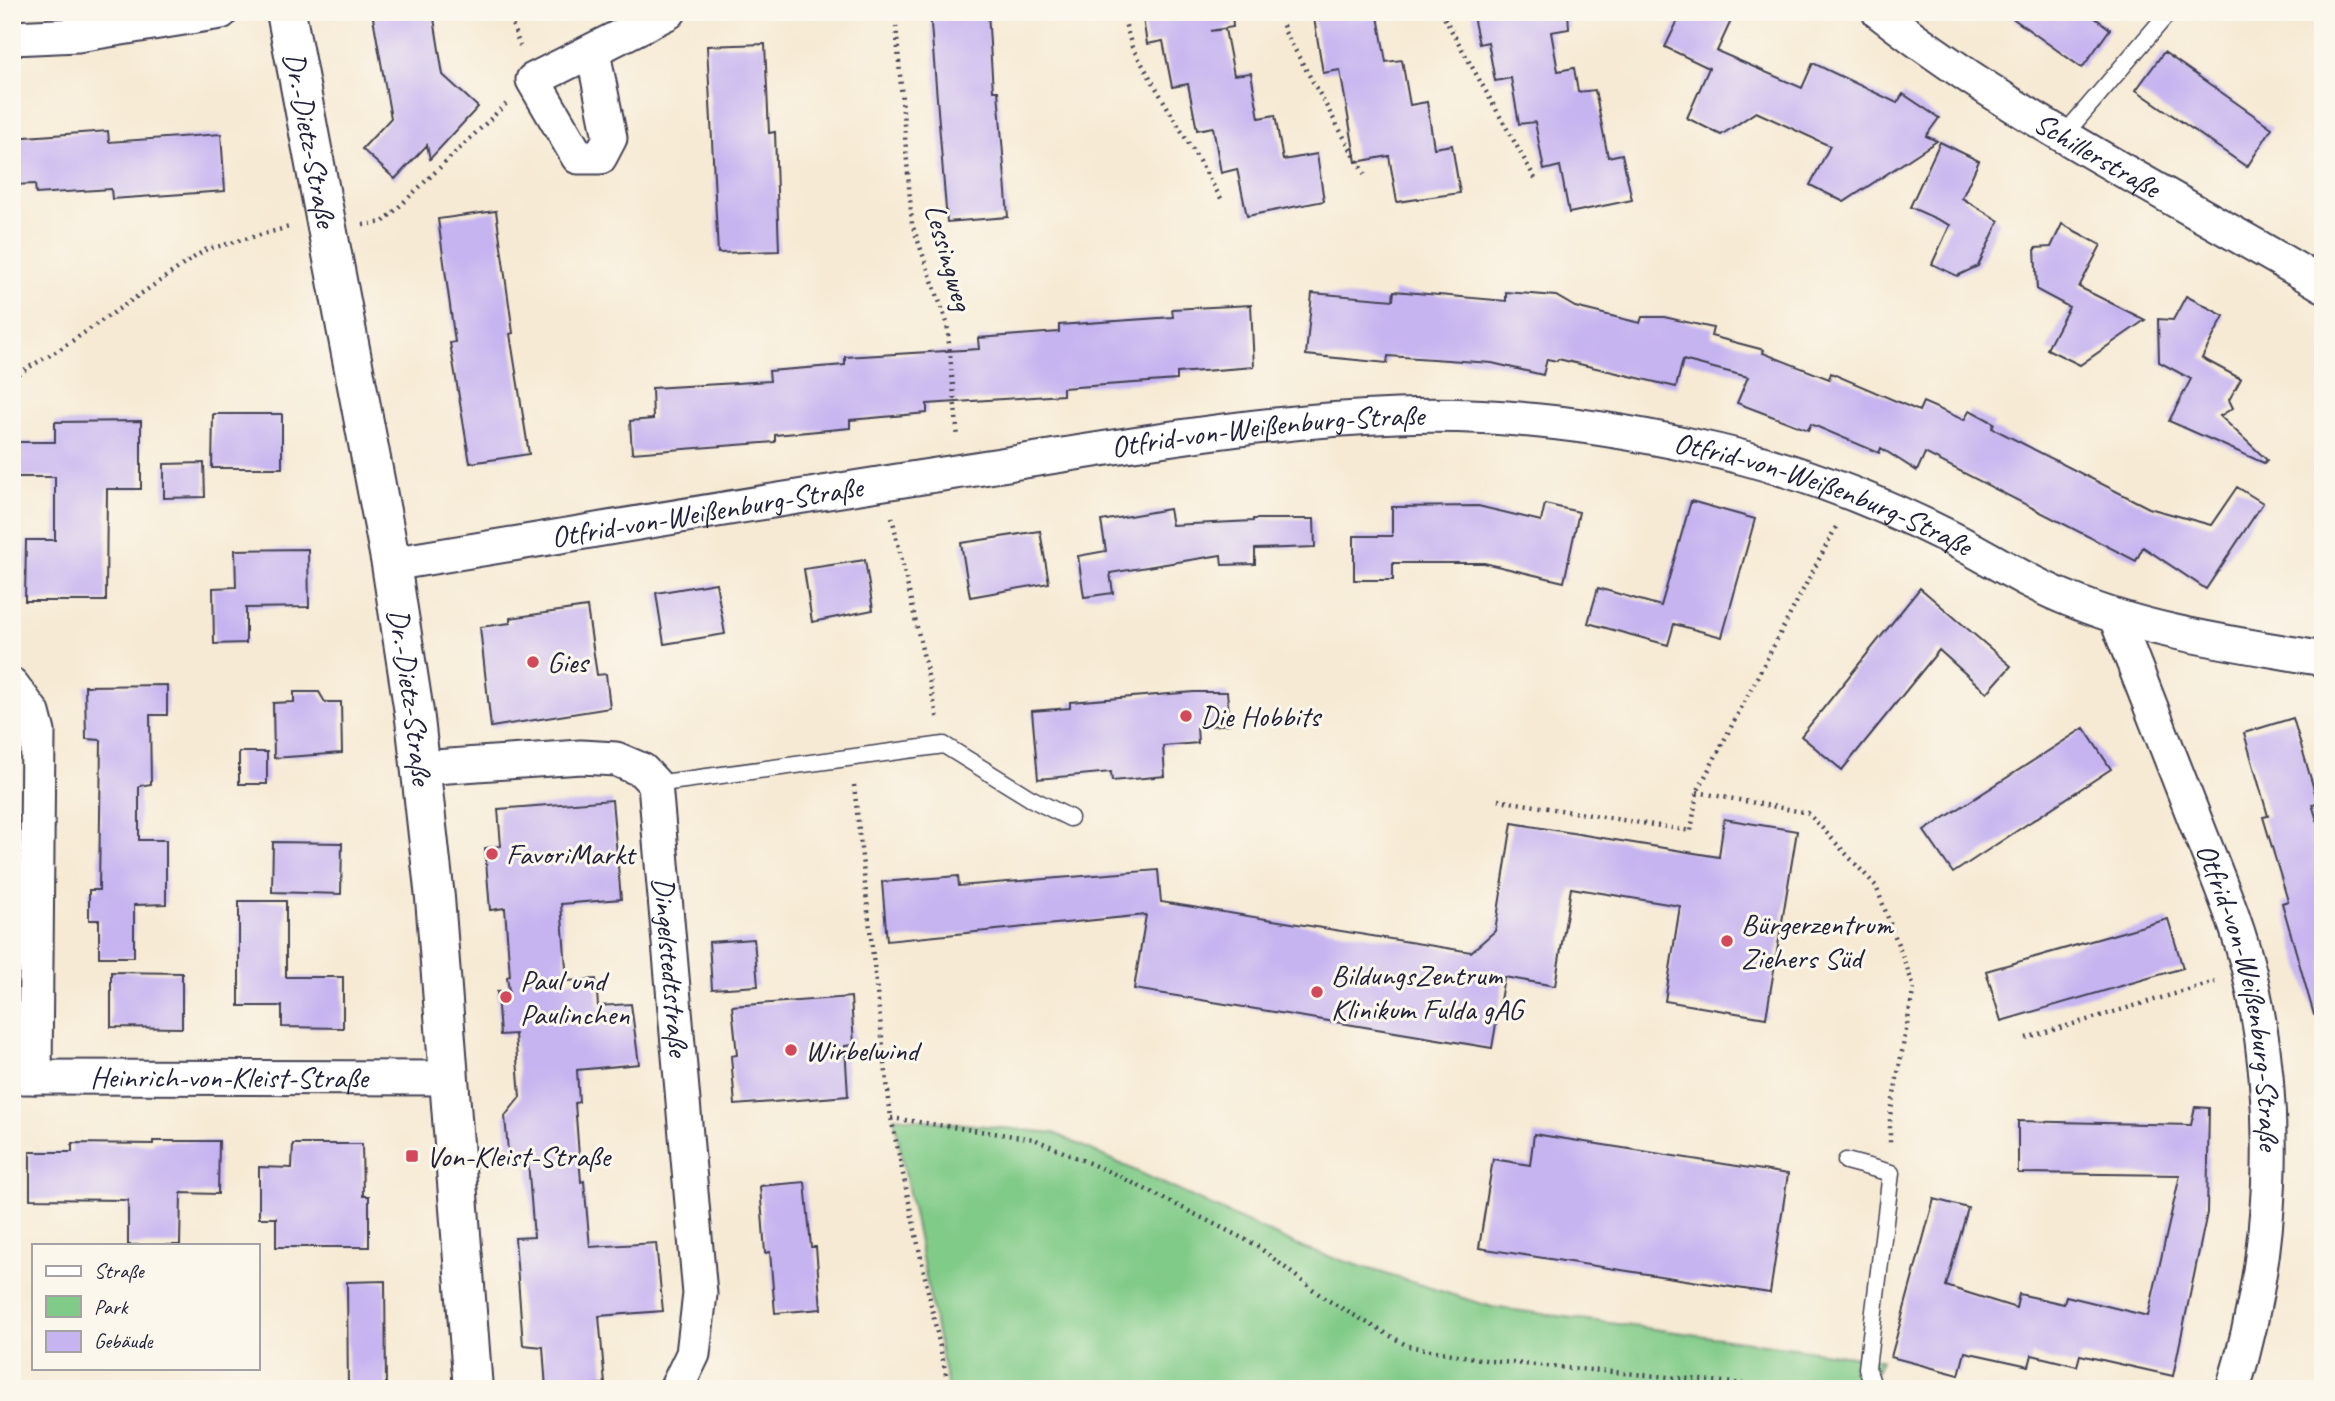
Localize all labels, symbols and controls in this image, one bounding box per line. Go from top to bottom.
street label: Dr.-Dietz-Straße [275,49,346,233]
street label: Schillerstraße [2027,104,2169,208]
street label: Lessingweg [916,200,983,317]
street label: Otfrid-von-Weißenburg-Straße [1108,396,1427,466]
street label: Otfrid-von-Weißenburg-Straße [1671,423,1981,566]
street label: Otfrid-von-Weißenburg-Straße [548,467,867,556]
street label: Dr.-Dietz-Straße [379,606,441,789]
place label: Gies [547,643,590,681]
marker: Gies [525,654,541,670]
place label: Die Hobbits [1200,697,1323,735]
marker: Die Hobbits [1178,708,1194,724]
place label: FavoriMarkt [506,835,638,873]
street label: Otfrid-von-Weißenburg-Straße [2187,838,2288,1153]
marker: FavoriMarkt [484,846,500,862]
street label: Dingelstedtstraße [644,875,698,1060]
place label: Bürgerzentrum Ziehers Süd [1741,905,1894,977]
marker: Bürgerzentrum Ziehers Süd [1719,933,1735,949]
place label: BildungsZentrum Klinikum Fulda gAG [1331,956,1526,1028]
place label: Paul und Paulinchen [520,961,630,1033]
marker: BildungsZentrum Klinikum Fulda gAG [1309,984,1325,1000]
marker: Paul und Paulinchen [498,989,514,1005]
place label: Wirbelwind [805,1031,922,1069]
marker: Wirbelwind [783,1042,799,1058]
street label: Heinrich-von-Kleist-Straße [90,1058,370,1097]
place label: Von-Kleist-Straße [426,1137,612,1175]
marker: Von-Kleist-Straße [404,1148,420,1164]
legend [32,1244,259,1370]
text: Straße [94,1258,146,1284]
text: Park [94,1294,129,1320]
text: Gebäude [94,1328,153,1354]

